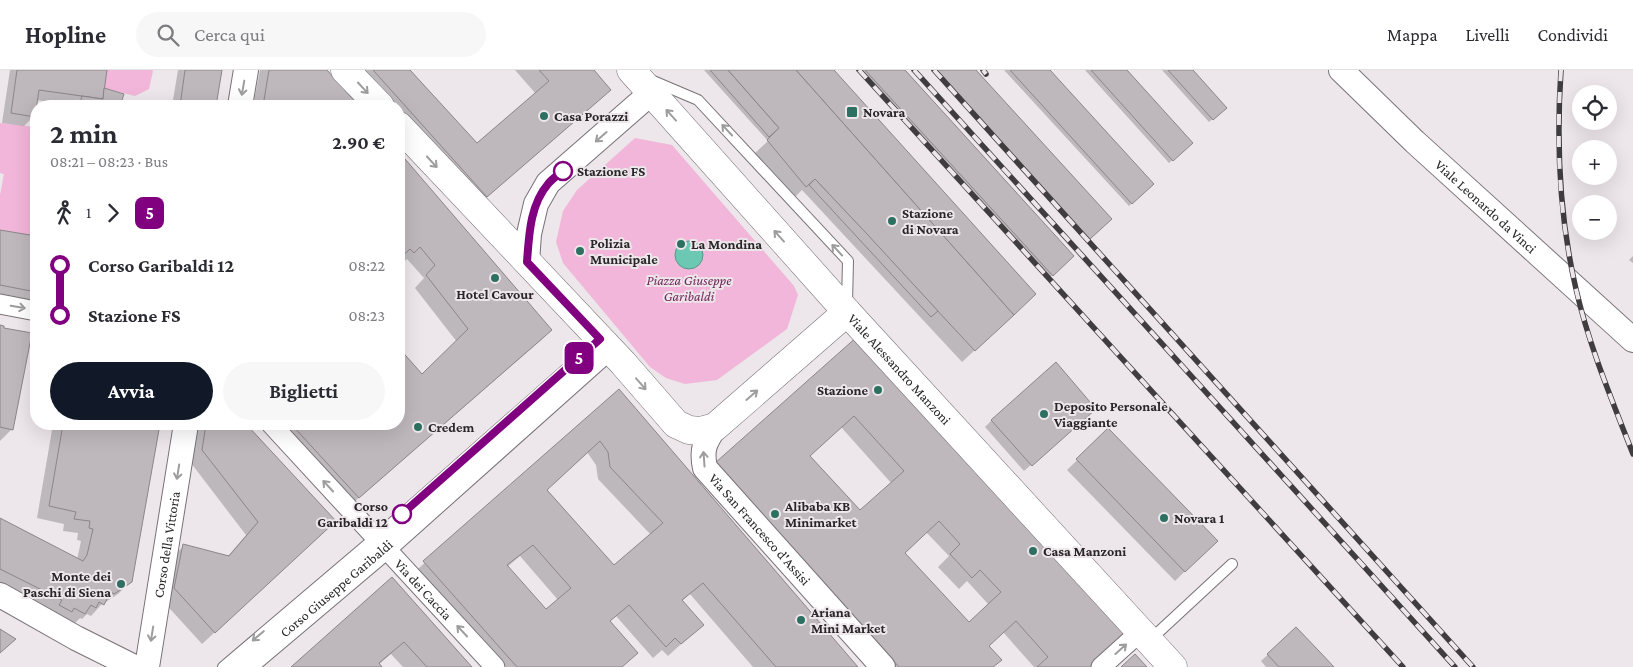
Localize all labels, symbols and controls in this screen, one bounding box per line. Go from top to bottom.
search box [136,12,486,57]
text: Hopline [25,21,106,48]
icon: search [154,21,182,49]
text: Cerca qui [194,24,265,45]
text: Mappa [1387,25,1438,45]
text: Livelli [1466,25,1509,45]
text: Condividi [1537,25,1608,45]
one-way arrow [237,80,247,96]
one-way arrow [357,82,369,94]
map controls [1572,85,1617,240]
button: locate [1572,85,1617,130]
place label: Novara [863,104,905,120]
marker: Novara [845,105,859,119]
place label: Casa Porazzi [554,108,628,124]
one-way arrow [665,109,677,122]
marker: Casa Porazzi [538,110,550,122]
text: 2 min [50,118,118,149]
one-way arrow [721,124,733,137]
one-way arrow [595,131,608,142]
text: 2.90 € [332,132,385,153]
button: + [1572,140,1617,185]
text: 08:21 – 08:23 · Bus [50,153,168,170]
one-way arrow [426,155,438,168]
street label: Viale Leonardo da Vinci [1432,156,1540,257]
marker: Stazione FS [553,161,573,181]
place label: Stazione FS [577,163,645,179]
button: − [1572,195,1617,240]
icon: walk [50,199,78,227]
icon: forward [99,199,127,227]
text: 5 [145,203,154,223]
text: 1 [86,204,91,221]
place label: Stazione di Novara [902,205,959,237]
marker: Stazione di Novara [886,215,898,227]
one-way arrow [773,230,785,243]
place label: Polizia Municipale [590,235,658,267]
place label: La Mondina [691,236,762,252]
marker: La Mondina [675,238,687,250]
one-way arrow [831,243,843,256]
marker: Polizia Municipale [574,245,586,257]
text: Corso Garibaldi 12 [88,255,234,276]
text: 08:22 [349,257,385,274]
marker: Hotel Cavour [489,272,501,284]
park label: Piazza Giuseppe Garibaldi [646,272,732,304]
place label: Hotel Cavour [456,286,534,302]
one-way arrow [10,303,26,313]
text: Stazione FS [88,305,181,326]
text: 08:23 [348,307,385,324]
street label: Viale Alessandro Manzoni [845,311,955,428]
line badge: 5 [563,342,595,374]
text: 5 [575,348,583,368]
button: Avvia [50,362,213,420]
button: Biglietti [223,362,385,420]
one-way arrow [635,377,647,390]
place label: Stazione [817,382,868,398]
marker: Stazione [872,384,884,396]
one-way arrow [745,389,758,400]
place label: Deposito Personale Viaggiante [1053,398,1168,430]
marker: Deposito Personale Viaggiante [1038,408,1050,420]
place label: Credem [428,419,474,435]
marker: Credem [412,421,424,433]
one-way arrow [700,451,709,467]
one-way arrow [173,464,183,480]
street label: Via San Francesco d'Assisi [706,470,814,589]
one-way arrow [322,479,334,492]
street label: Corso della Vittoria [150,490,183,599]
place label: Corso Garibaldi 12 [317,498,388,530]
place label: Alibaba KB Minimarket [784,498,857,530]
marker: Corso Garibaldi 12 [392,504,412,524]
marker: Alibaba KB Minimarket [769,508,781,520]
place label: Novara 1 [1174,510,1224,526]
marker: Novara 1 [1158,512,1170,524]
street label: Corso Giuseppe Garibaldi [277,536,396,640]
place label: Casa Manzoni [1043,543,1126,559]
marker: Casa Manzoni [1027,545,1039,557]
street label: Via dei Caccia [392,556,456,623]
place label: Monte dei Paschi di Siena [23,568,111,600]
marker: Monte dei Paschi di Siena [115,578,127,590]
place label: Ariana Mini Market [810,604,886,636]
marker: Ariana Mini Market [795,614,807,626]
one-way arrow [147,625,157,641]
one-way arrow [456,625,468,638]
one-way arrow [252,630,265,641]
one-way arrow [1115,643,1128,655]

